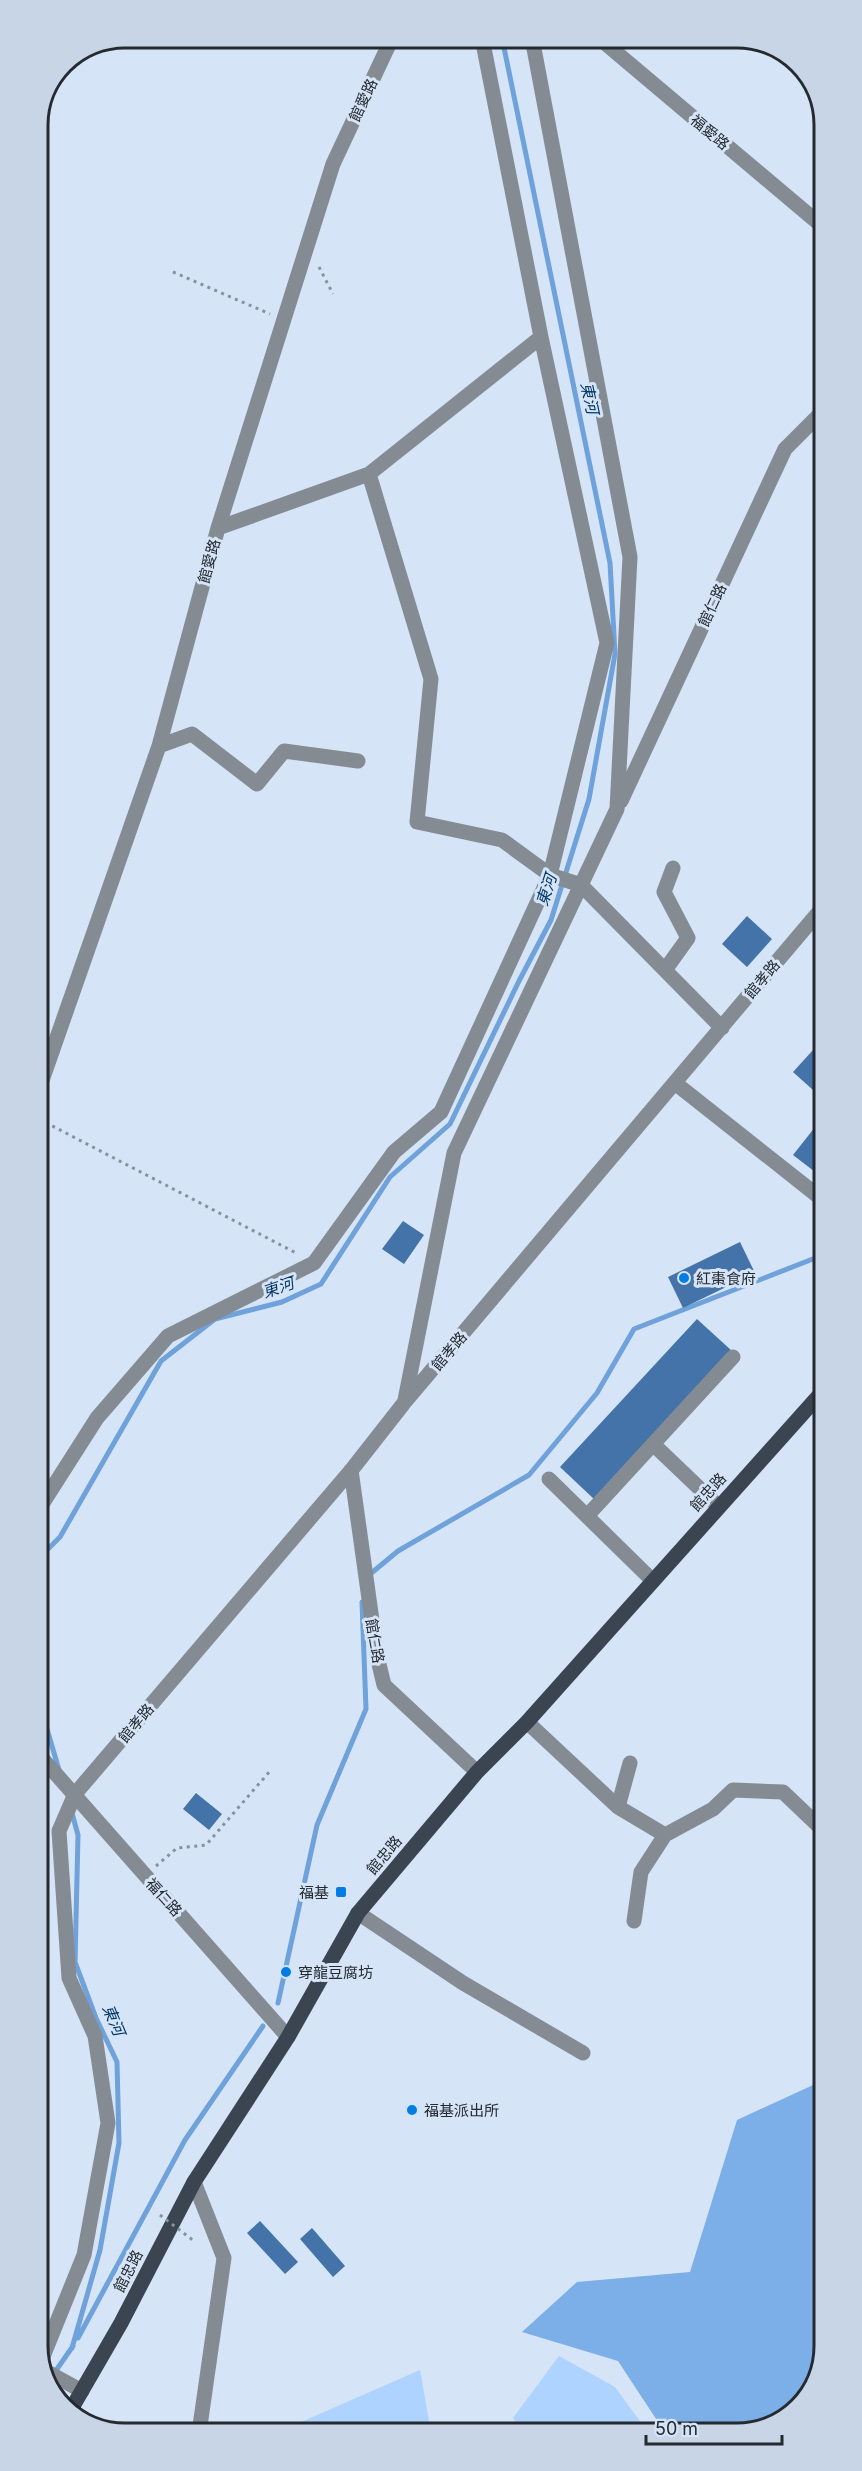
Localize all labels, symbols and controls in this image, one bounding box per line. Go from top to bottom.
street label: 館愛路 [345,76,381,124]
street label: 福愛路 [687,110,733,154]
water label: 東河 [577,380,604,419]
street label: 館愛路 [194,537,224,585]
street label: 館仁路 [694,581,730,629]
water label: 東河 [532,869,561,908]
street label: 館孝路 [740,956,784,1002]
place label: 紅棗食府 [696,1269,756,1288]
water label: 東河 [260,1271,299,1302]
marker: 紅棗食府 [677,1271,691,1285]
street label: 館孝路 [427,1328,471,1374]
street label: 館忠路 [686,1469,730,1515]
street label: 館仁路 [362,1617,388,1665]
street label: 館孝路 [114,1700,158,1746]
street label: 館忠路 [362,1832,406,1878]
street label: 福仁路 [142,1874,186,1920]
place label: 福基 [299,1883,329,1902]
marker: 福基 [334,1885,348,1899]
place label: 穿龍豆腐坊 [298,1963,373,1982]
marker: 穿龍豆腐坊 [279,1965,293,1979]
water label: 東河 [99,2001,131,2041]
place label: 福基派出所 [424,2101,499,2120]
marker: 福基派出所 [405,2103,419,2117]
street label: 館忠路 [109,2247,147,2295]
scale bar [646,2408,782,2446]
text: 50 m [655,2418,698,2439]

